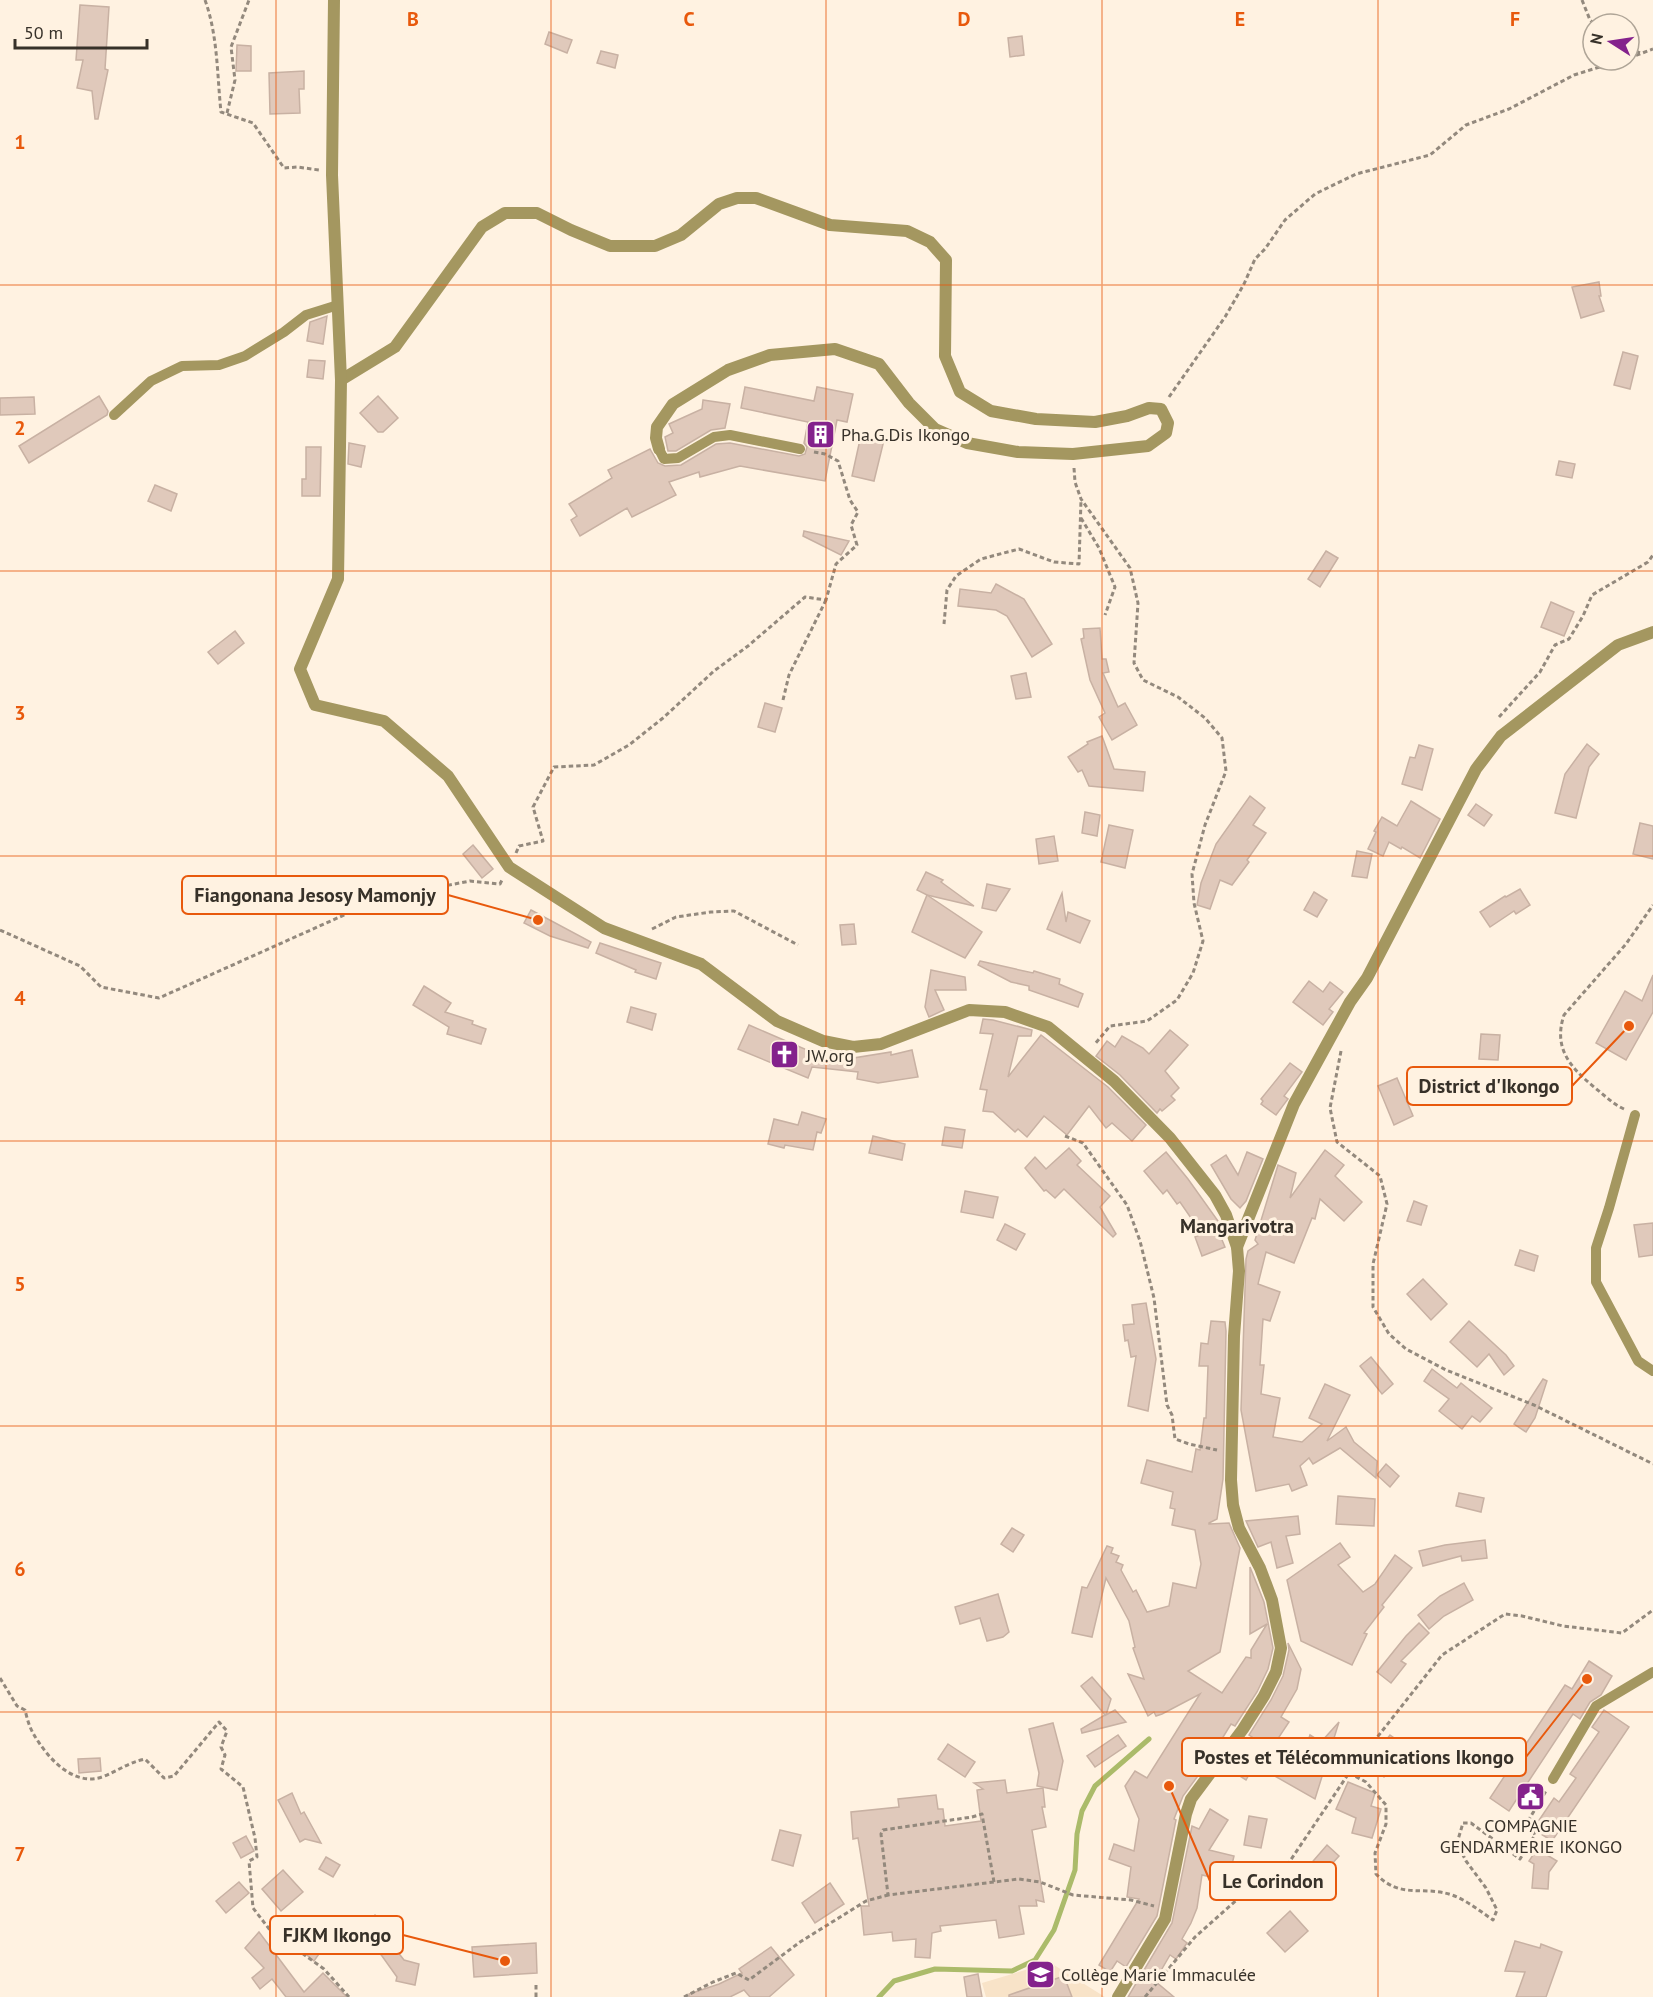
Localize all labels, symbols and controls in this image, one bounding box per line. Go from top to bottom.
text: B [407,6,419,32]
text: C [683,6,695,32]
text: D [958,6,971,32]
text: E [1235,6,1245,32]
text: F [1510,6,1520,32]
scale bar [15,12,147,50]
north arrow [1581,12,1641,72]
text: 50 m [24,21,63,44]
text: N [1585,32,1607,46]
text: 1 [14,129,26,155]
text: 2 [14,415,26,441]
building icon: Pha.G.Dis Ikongo [804,418,836,450]
place label: Pha.G.Dis Ikongo [841,423,970,446]
text: 3 [14,700,26,726]
callout: Fiangonana Jesosy Mamonjy [182,876,448,914]
text: Fiangonana Jesosy Mamonjy [194,882,436,908]
text: 4 [14,985,26,1011]
church icon: JW.org [769,1039,801,1071]
place label: JW.org [805,1044,854,1067]
callout: District d'Ikongo [1407,1067,1572,1105]
text: District d'Ikongo [1418,1073,1560,1099]
district label: Mangarivotra [1180,1213,1294,1239]
text: 5 [14,1271,26,1297]
text: 6 [14,1556,26,1582]
callout: Postes et Télécommunications Ikongo [1182,1738,1526,1776]
text: Postes et Télécommunications Ikongo [1194,1744,1514,1770]
public building icon: COMPAGNIE GENDARMERIE IKONGO [1515,1780,1547,1812]
place label: COMPAGNIE GENDARMERIE IKONGO [1440,1814,1622,1858]
text: 7 [14,1841,26,1867]
callout: Le Corindon [1210,1862,1336,1900]
text: Le Corindon [1222,1868,1324,1894]
callout: FJKM Ikongo [270,1916,403,1954]
text: FJKM Ikongo [283,1922,392,1948]
school or university icon: Collège Marie Immaculée [1024,1958,1056,1990]
place label: Collège Marie Immaculée [1061,1963,1256,1986]

